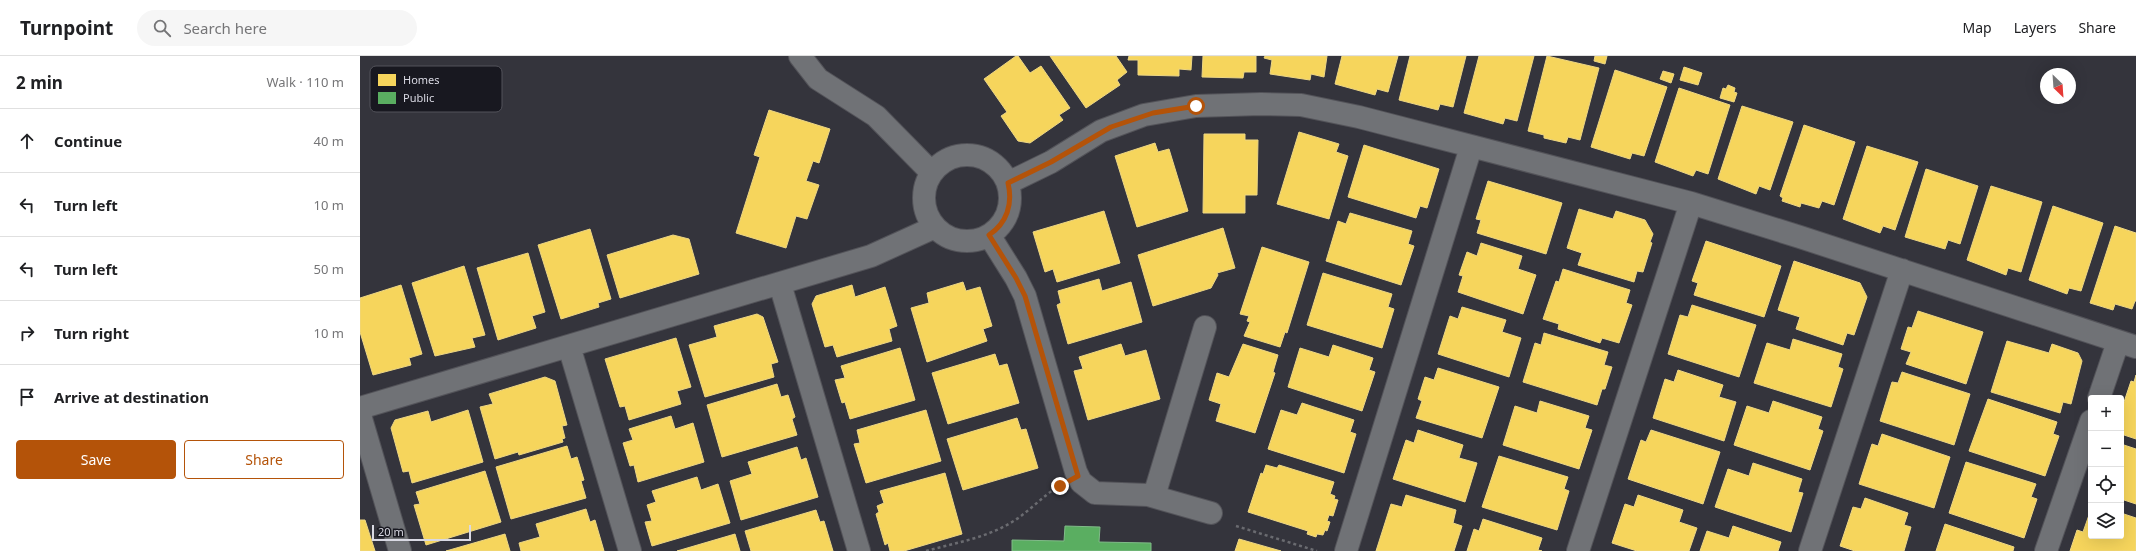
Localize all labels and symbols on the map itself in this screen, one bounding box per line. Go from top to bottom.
legend [370,66,502,112]
north arrow [2040,68,2076,104]
text: Homes [403,72,440,87]
text: Public [403,90,434,105]
route start [1187,97,1205,115]
route end [1051,477,1069,495]
scale bar [372,523,471,542]

